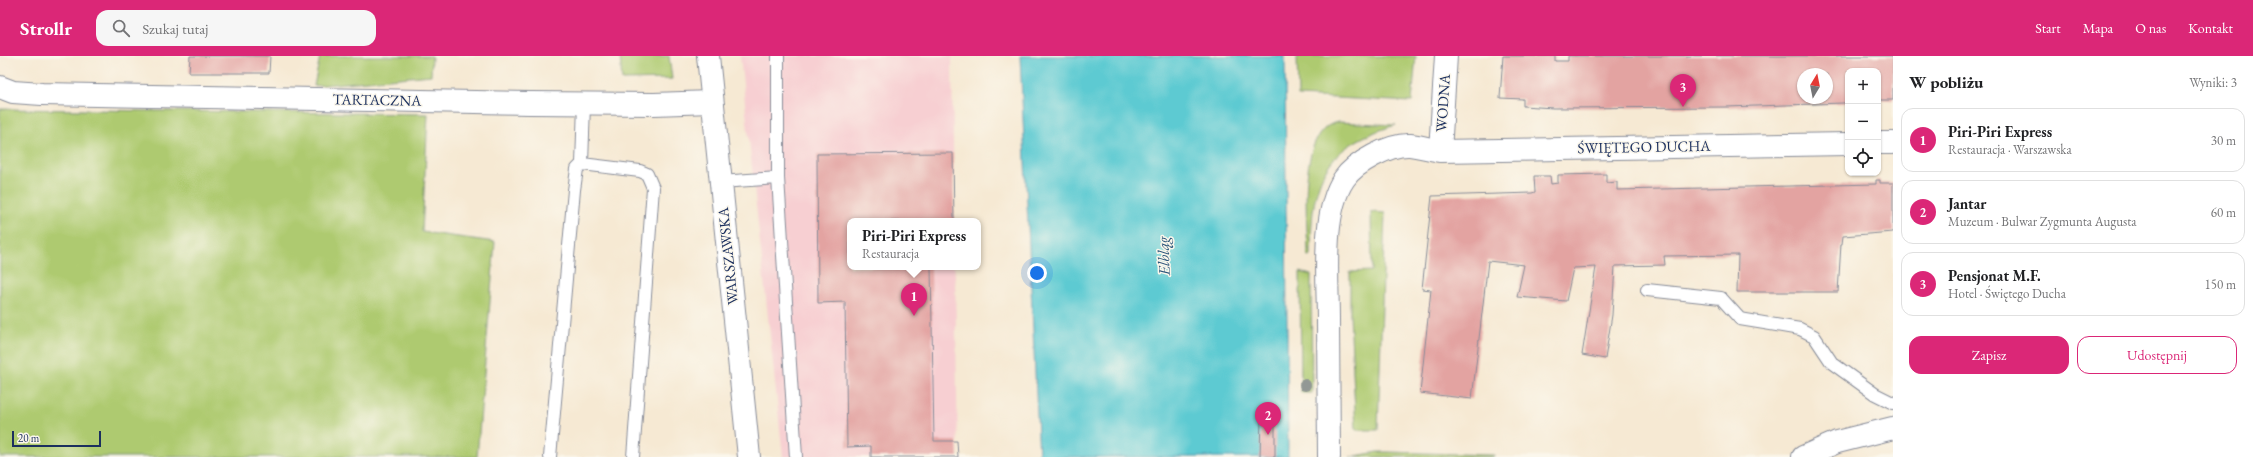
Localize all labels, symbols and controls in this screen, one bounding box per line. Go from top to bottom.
search box [96,10,376,46]
text: Strollr [20,16,72,41]
icon: search [110,17,132,39]
text: Szukaj tutaj [142,19,208,38]
text: Start [2035,19,2061,37]
text: Mapa [2083,19,2113,37]
text: O nas [2135,19,2166,37]
text: Kontakt [2188,19,2233,37]
north arrow [1797,68,1833,104]
map controls [1845,68,1881,176]
button: + [1845,68,1881,104]
text: W pobliżu [1909,71,1983,93]
street label: WODNA [1431,73,1454,133]
pin: 3 [1670,74,1696,107]
text: Wyniki: 3 [2189,74,2237,91]
street label: TARTACZNA [332,89,422,110]
button: − [1845,104,1881,140]
text: Piri-Piri Express [1948,122,2052,141]
text: 1 [1920,132,1926,149]
text: 30 m [2211,132,2236,149]
street label: ŚWIĘTEGO DUCHA [1577,136,1711,157]
button: locate [1845,140,1881,176]
text: Restauracja · Warszawska [1948,141,2072,158]
text: Jantar [1948,194,1987,213]
text: 2 [1920,204,1926,221]
text: 60 m [2211,204,2236,221]
street label: WARSZAWSKA [713,206,742,306]
text: Muzeum · Bulwar Zygmunta Augusta [1948,213,2136,230]
popup [847,218,981,270]
text: Piri-Piri Express [862,226,966,245]
water label: Elbląg [1152,235,1175,277]
text: Restauracja [862,245,919,262]
your location [1027,263,1047,283]
text: Pensjonat M.F. [1948,266,2041,285]
text: 3 [1920,276,1926,293]
text: 150 m [2205,276,2236,293]
pin: 1 [901,283,927,316]
text: Hotel · Świętego Ducha [1948,285,2066,302]
button: Zapisz [1909,336,2069,374]
button: Udostępnij [2077,336,2237,374]
pin: 2 [1255,402,1281,435]
scale bar [12,429,101,448]
text: 20 m [18,431,39,445]

